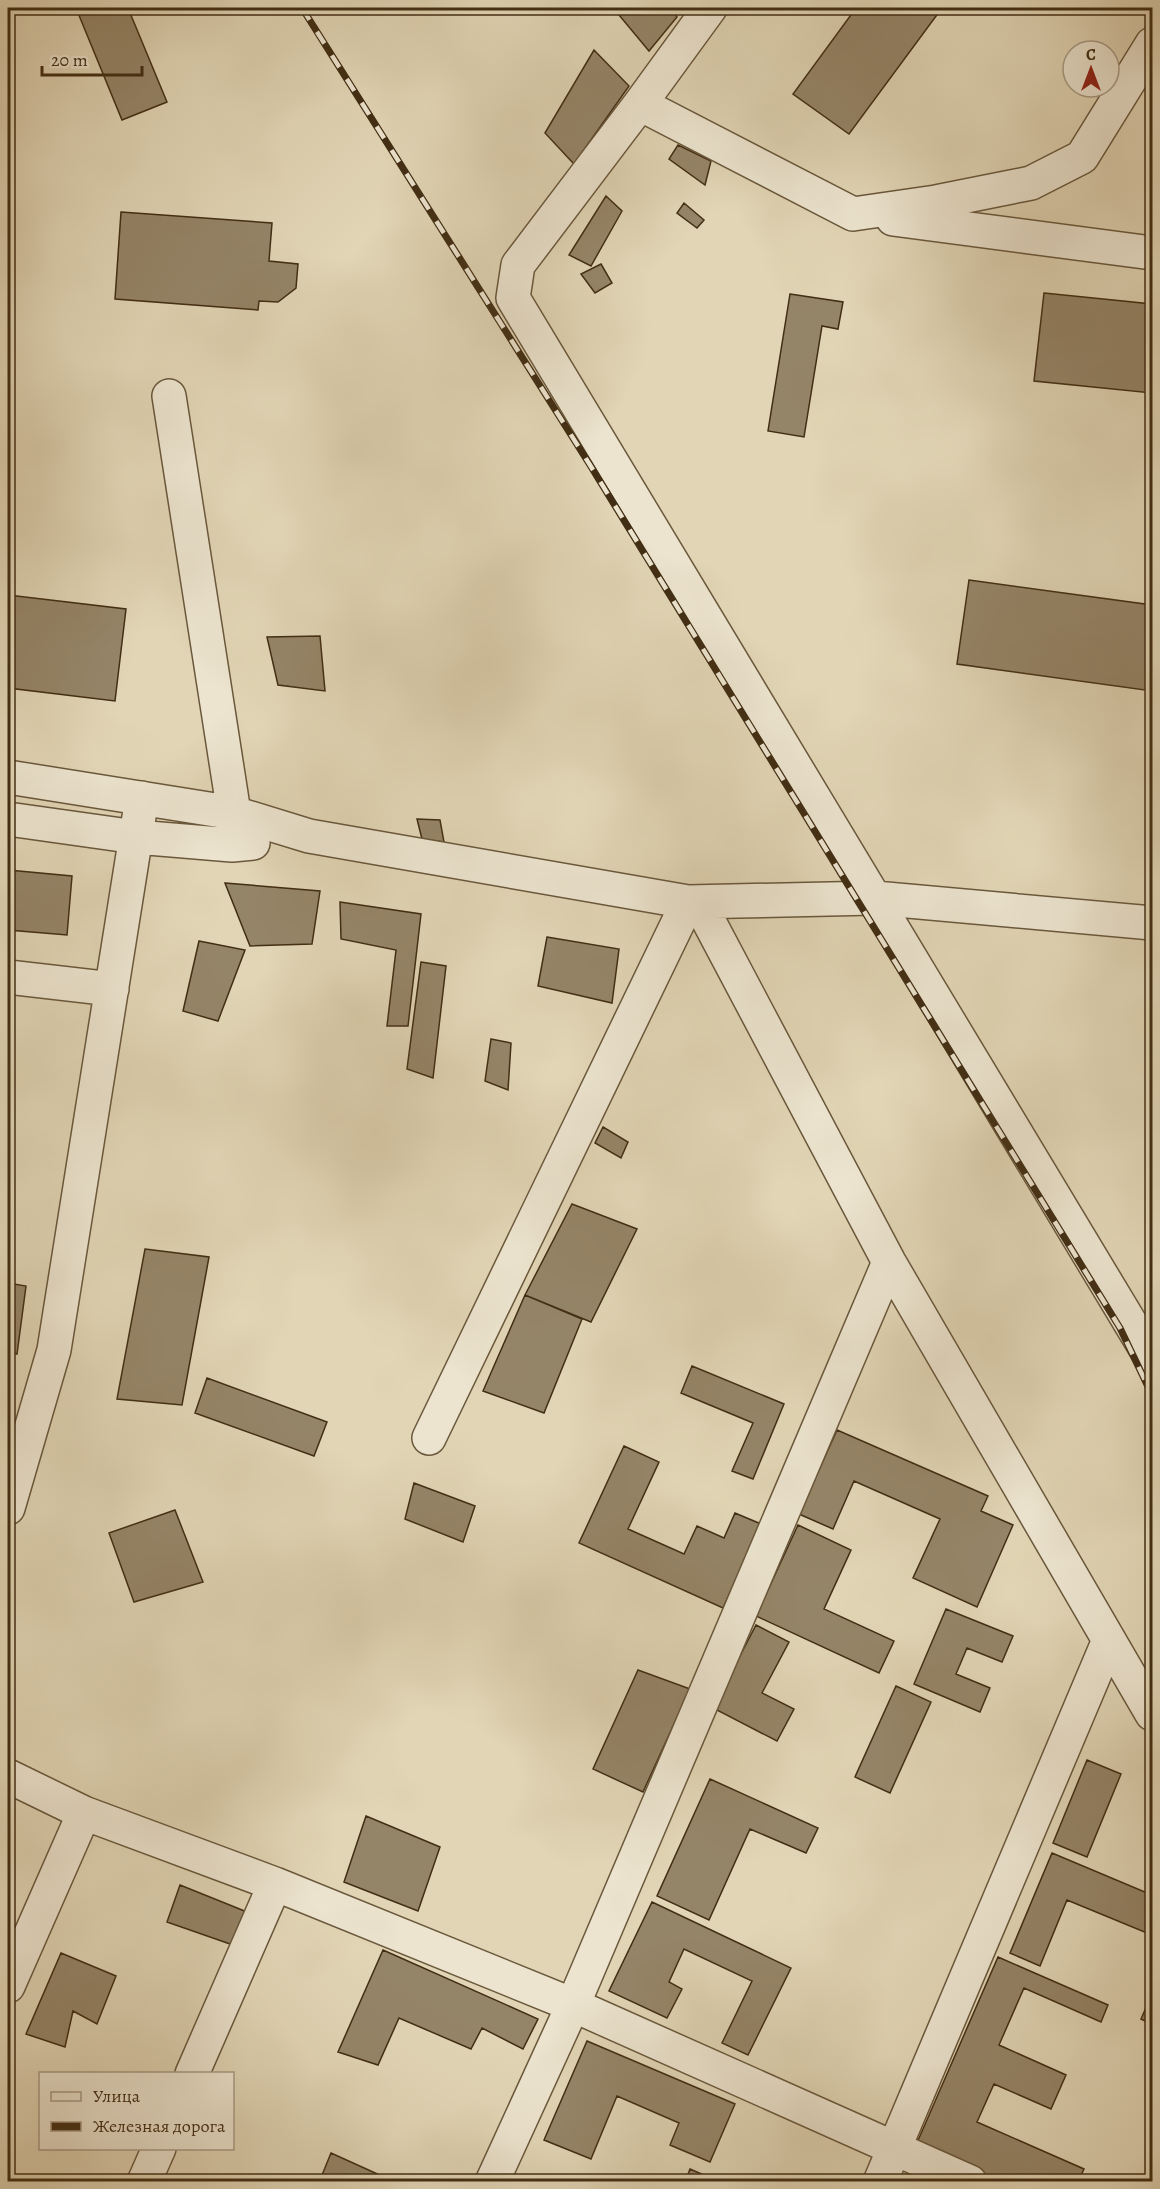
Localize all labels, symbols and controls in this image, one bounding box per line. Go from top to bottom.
scale bar [42,39,142,77]
north arrow [1061,39,1121,99]
text: С [1086,44,1096,66]
text: 20 m [51,48,88,72]
legend [39,2072,234,2150]
text: Улица [93,2084,141,2108]
text: Железная дорога [93,2114,226,2138]

